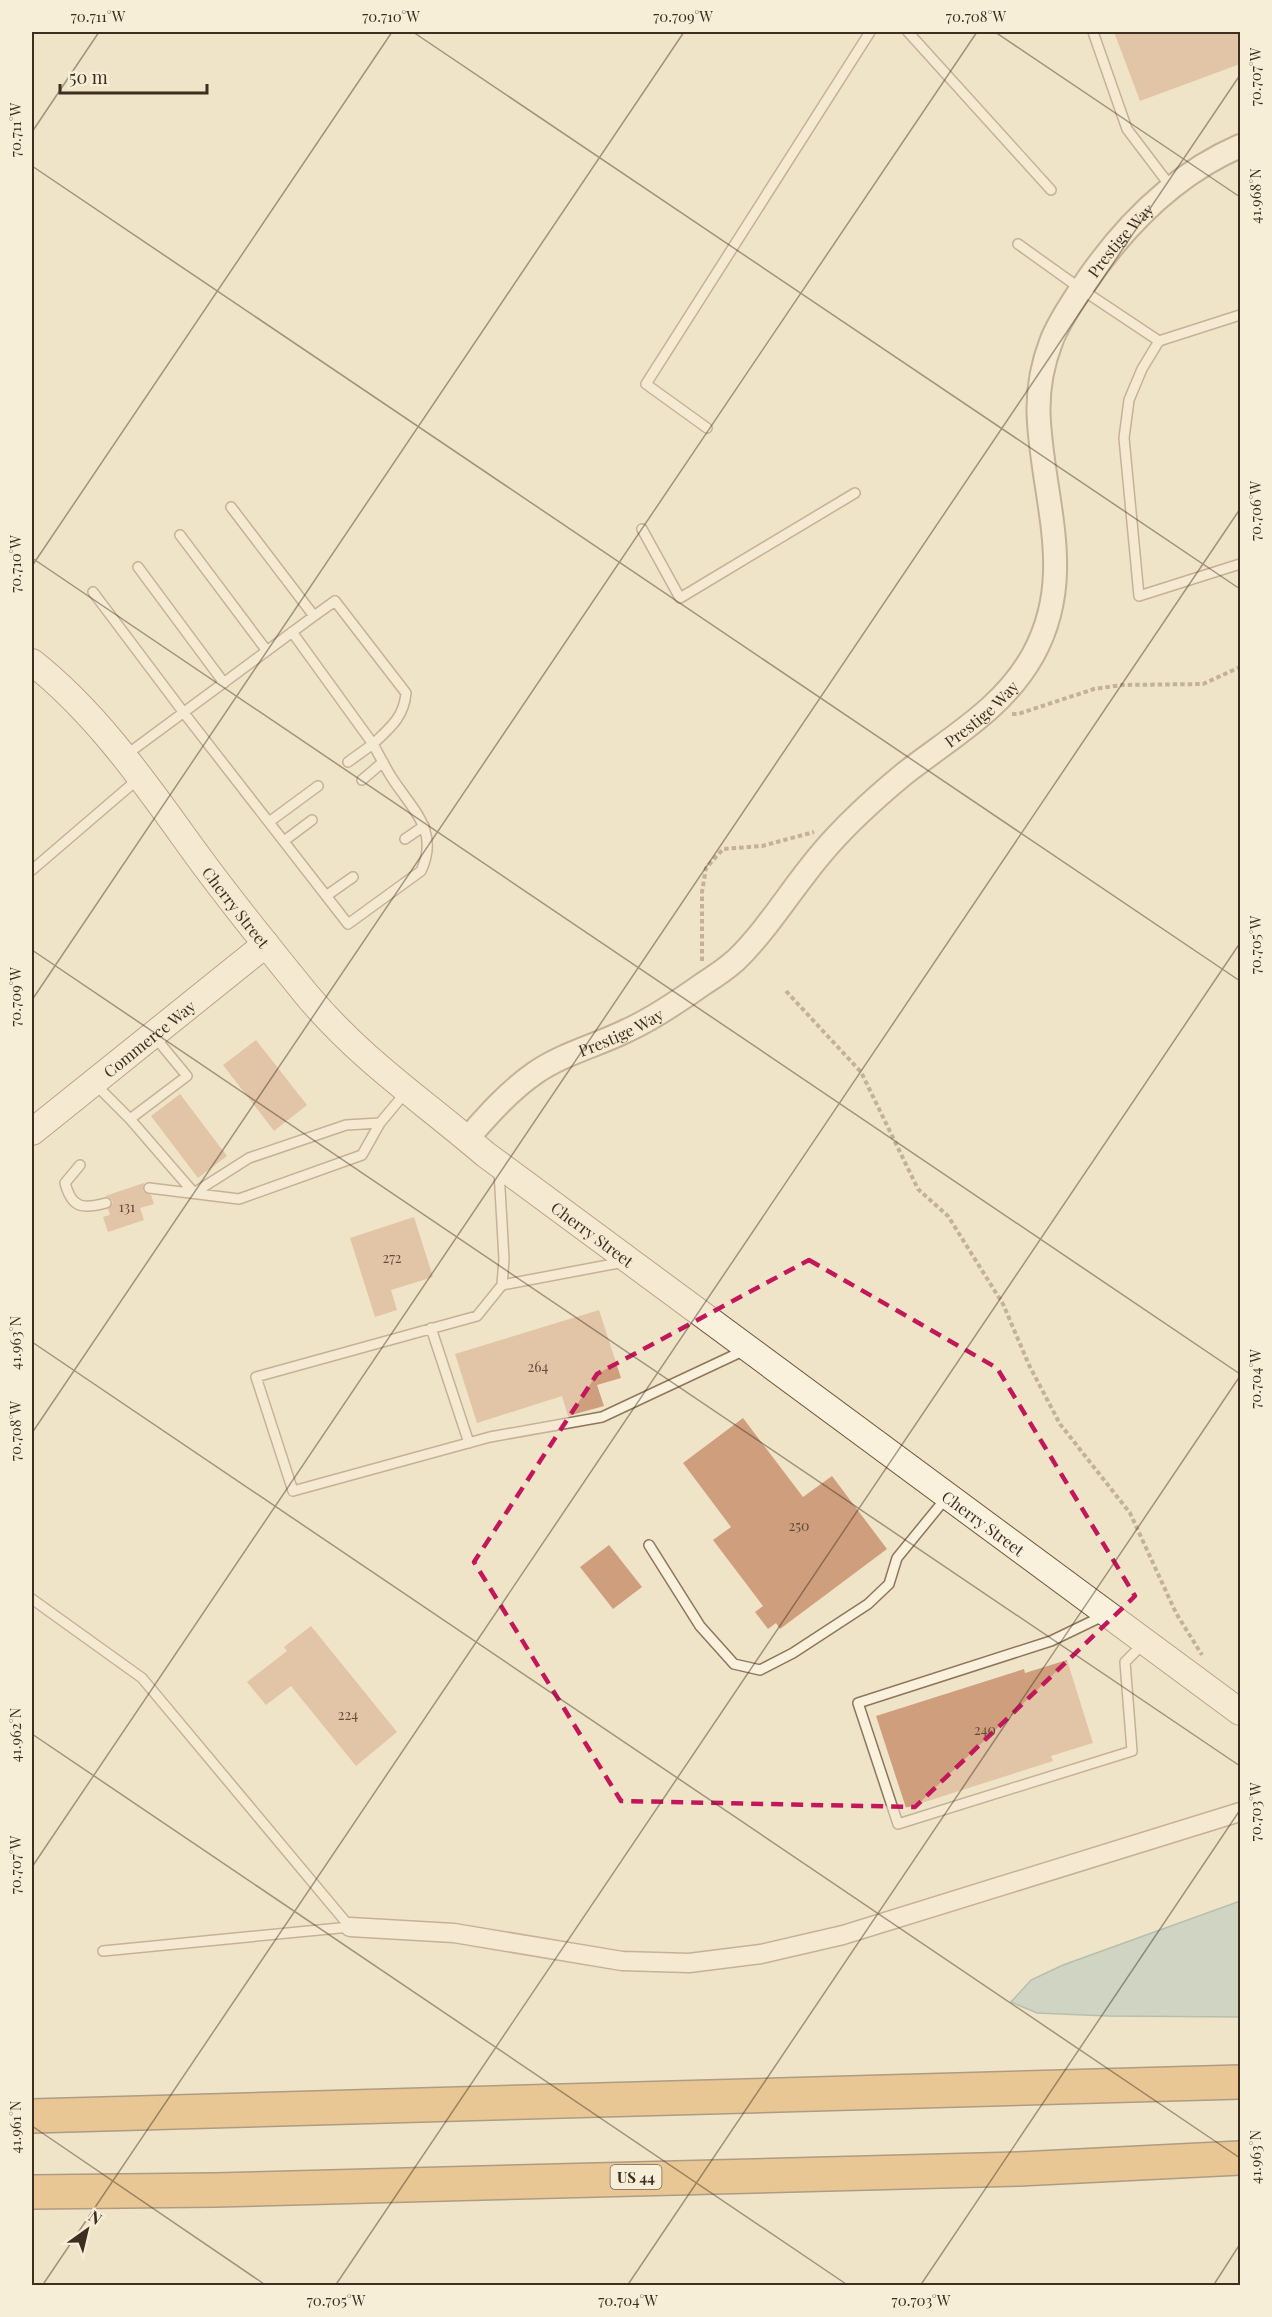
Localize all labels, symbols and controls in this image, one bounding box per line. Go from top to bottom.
text: 70.711°W [71,6,126,26]
text: 70.710°W [362,6,420,26]
text: 70.709°W [653,6,713,26]
text: 70.708°W [946,6,1007,26]
text: 70.707°W [1245,47,1265,106]
scale bar [60,57,207,95]
text: 50 m [69,65,108,89]
text: 70.711°W [5,102,25,157]
text: 41.968°N [1245,168,1265,224]
street label: Prestige Way [1082,198,1158,281]
text: 70.706°W [1245,481,1265,541]
text: 70.710°W [5,535,25,593]
street label: Prestige Way [940,676,1022,751]
street label: Cherry Street [198,862,275,952]
text: 70.705°W [1245,915,1265,974]
text: 70.709°W [5,967,25,1027]
street label: Commerce Way [99,995,199,1081]
street label: Prestige Way [575,1003,667,1060]
street label: Cherry Street [547,1196,639,1271]
house number: 131 [119,1197,135,1216]
house number: 272 [382,1248,402,1267]
text: 41.963°N [5,1316,25,1370]
text: 70.704°W [1245,1349,1265,1409]
house number: 264 [528,1357,549,1376]
text: 70.708°W [5,1400,25,1461]
street label: Cherry Street [938,1485,1029,1560]
house number: 250 [789,1516,809,1535]
house number: 224 [338,1705,358,1724]
text: 41.962°N [5,1707,25,1762]
house number: 240 [974,1720,996,1739]
text: 70.703°W [1245,1782,1265,1841]
text: 70.707°W [5,1835,25,1894]
text: 41.961°N [5,2100,25,2154]
text: 41.963°N [1245,2130,1265,2184]
road number: US 44 [610,2165,662,2189]
north arrow [57,2200,117,2260]
text: N [85,2205,107,2229]
text: 70.705°W [307,2290,366,2310]
text: 70.704°W [598,2290,658,2310]
text: 70.703°W [892,2290,951,2310]

